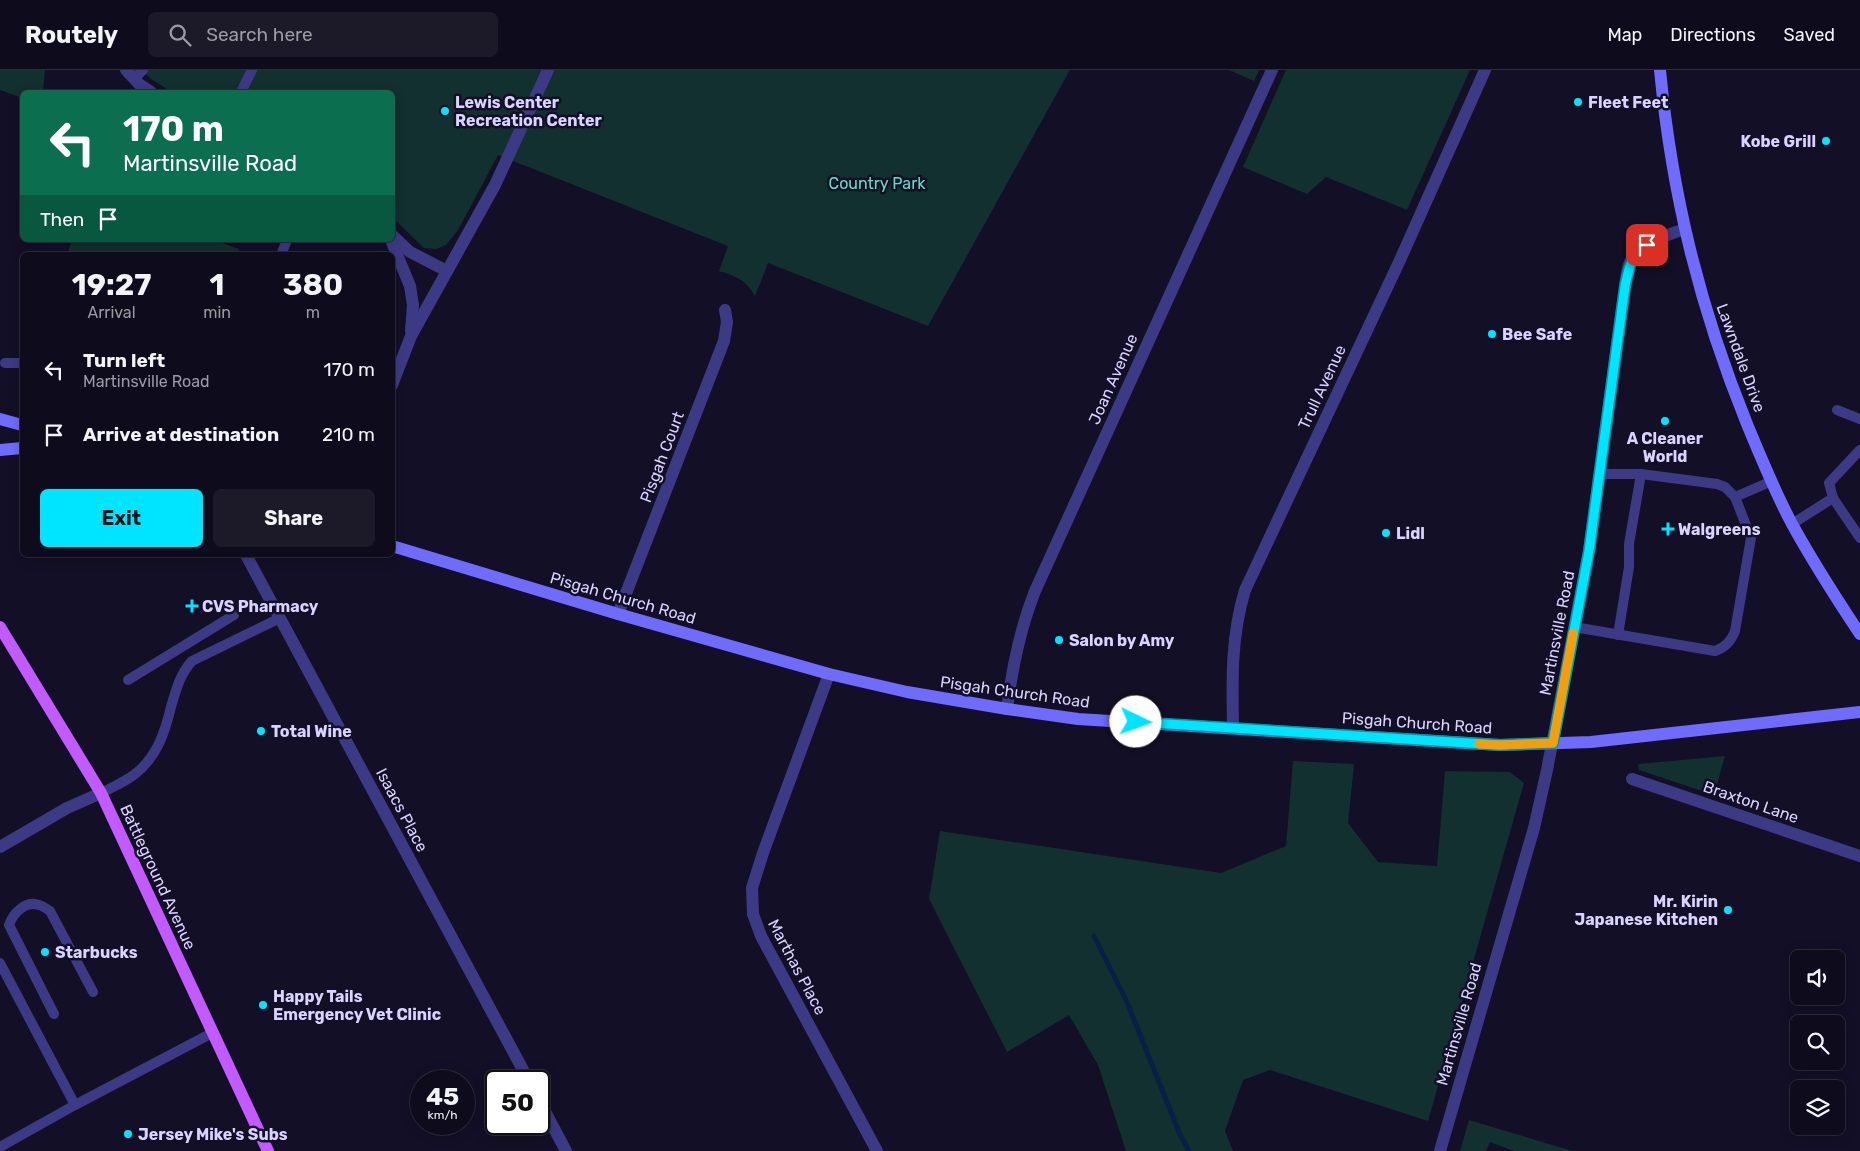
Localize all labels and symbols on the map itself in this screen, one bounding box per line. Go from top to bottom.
place label: Lewis Center Recreation Center [455,93,602,130]
place label: Fleet Feet [1588,93,1669,112]
marker: Fleet Feet [1572,96,1584,108]
marker: Lewis Center Recreation Center [439,105,451,117]
place label: Kobe Grill [1741,132,1816,151]
marker: Kobe Grill [1820,135,1832,147]
park label: Country Park [828,174,926,193]
pin [1626,224,1668,266]
street label: Lawndale Drive [1713,301,1769,415]
place label: Bee Safe [1502,325,1572,344]
marker: Bee Safe [1486,328,1498,340]
street label: Joan Avenue [1085,331,1141,427]
street label: Trull Avenue [1294,342,1350,432]
street label: Pisgah Court [636,409,688,505]
marker: A Cleaner World [1659,415,1671,427]
place label: A Cleaner World [1627,429,1704,466]
place label: Walgreens [1678,520,1761,539]
marker: Walgreens [1662,523,1674,535]
place label: Lidl [1396,524,1425,543]
marker: Lidl [1380,527,1392,539]
street label: Pisgah Church Road [548,568,698,628]
street label: Martinsville Road [1536,569,1578,697]
place label: CVS Pharmacy [202,597,319,616]
marker: CVS Pharmacy [186,600,198,612]
place label: Salon by Amy [1069,631,1175,650]
marker: Salon by Amy [1053,634,1065,646]
street label: Pisgah Church Road [939,672,1091,712]
position arrow [1109,695,1161,747]
street label: Pisgah Church Road [1341,708,1493,738]
place label: Total Wine [271,722,352,741]
marker: Total Wine [255,725,267,737]
street label: Isaacs Place [372,765,432,855]
street label: Braxton Lane [1701,777,1801,827]
street label: Battleground Avenue [116,801,200,953]
place label: Mr. Kirin Japanese Kitchen [1574,892,1718,929]
marker: Mr. Kirin Japanese Kitchen [1722,904,1734,916]
street label: Marthas Place [764,916,830,1018]
place label: Starbucks [55,943,138,962]
marker: Starbucks [39,946,51,958]
street label: Martinsville Road [1432,961,1486,1087]
place label: Happy Tails Emergency Vet Clinic [273,987,441,1024]
marker: Happy Tails Emergency Vet Clinic [257,999,269,1011]
speed limit sign: 50 [485,1070,550,1135]
place label: Jersey Mike's Subs [138,1125,288,1144]
marker: Jersey Mike's Subs [122,1128,134,1140]

